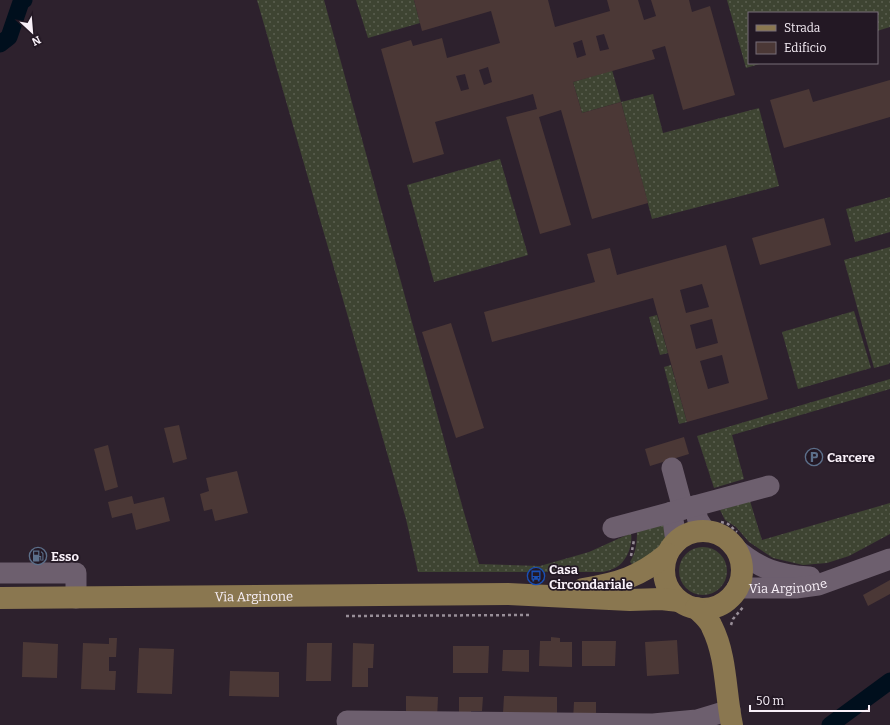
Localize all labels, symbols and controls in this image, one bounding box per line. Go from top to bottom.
north arrow [12,12,52,52]
legend [748,12,878,64]
text: Strada [784,21,821,35]
text: N [29,33,43,48]
text: Edificio [784,41,826,55]
parking icon: Carcere [804,447,824,467]
place label: Carcere [827,450,875,465]
fuel station icon: Esso [28,546,48,566]
place label: Esso [51,549,80,564]
place label: Casa Circondariale [549,562,633,592]
bus stop icon: Casa Circondariale [526,566,546,586]
street label: Via Arginone [749,575,829,596]
street label: Via Arginone [215,589,293,604]
scale bar [750,687,869,713]
text: 50 m [756,694,785,708]

